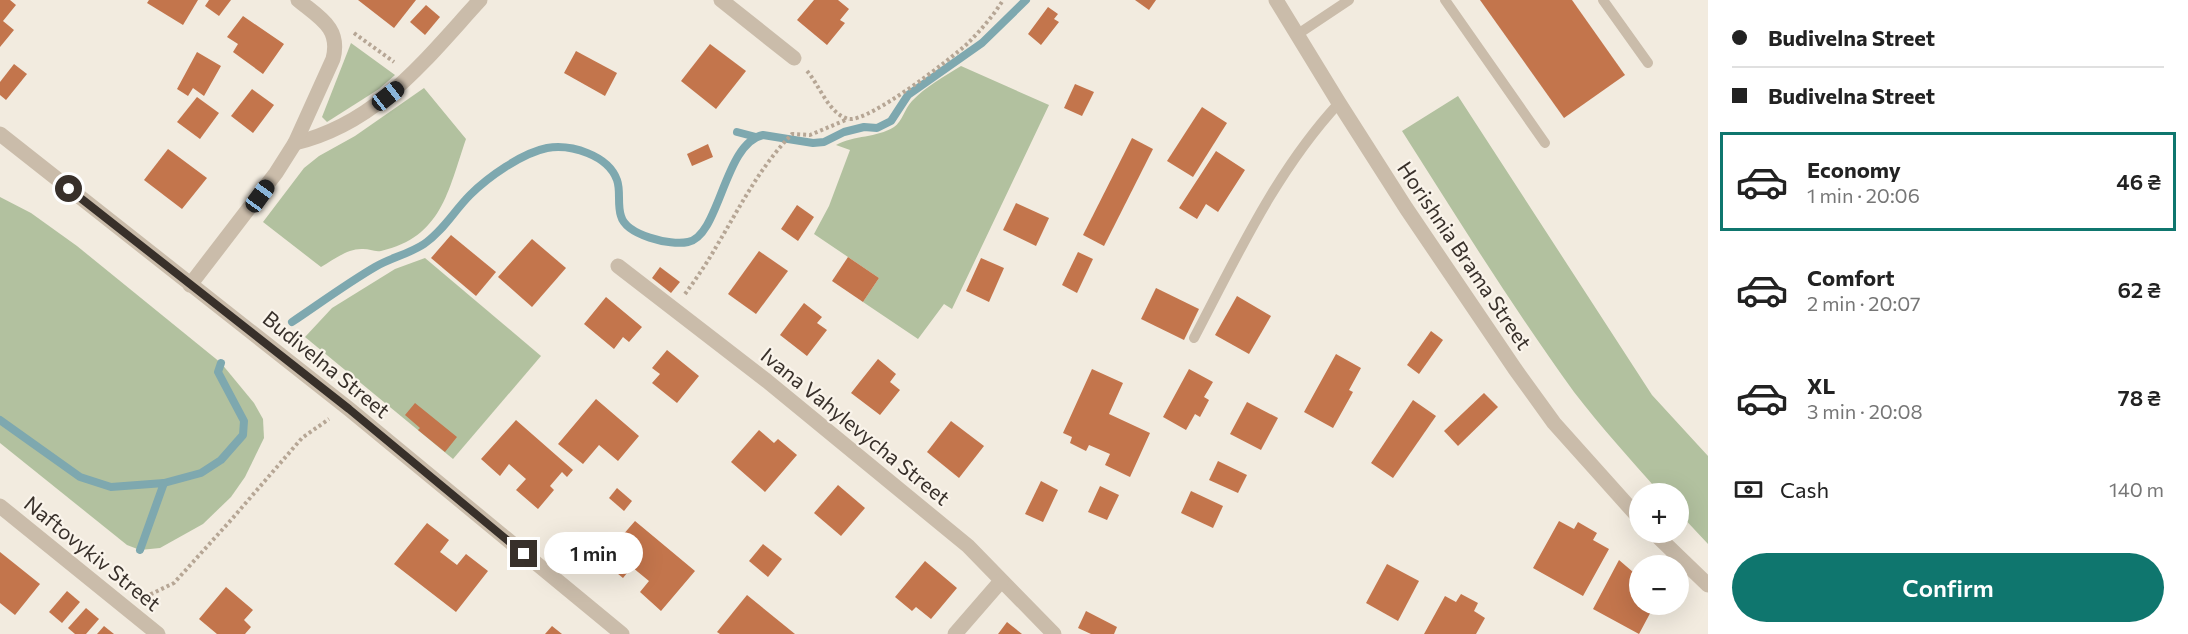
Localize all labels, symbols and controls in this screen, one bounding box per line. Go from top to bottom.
text: Budivelna Street [1768,24,1935,51]
car [368,78,408,114]
text: Budivelna Street [1768,82,1935,109]
icon: car [1735,155,1789,209]
street label: Horishnia Brama Street [1393,156,1538,354]
text: Economy [1807,156,1901,183]
text: 46 ₴ [2116,168,2161,195]
route start [55,175,82,202]
car [242,176,278,216]
text: 1 min · 20:06 [1807,183,1920,207]
icon: car [1735,263,1789,317]
text: Comfort [1807,264,1895,291]
text: 62 ₴ [2117,276,2161,303]
text: 2 min · 20:07 [1807,291,1921,315]
street label: Budivelna Street [258,305,395,423]
street label: Ivana Vahylevycha Street [757,342,955,510]
icon: car [1735,371,1789,425]
text: XL [1807,372,1835,399]
text: 78 ₴ [2118,384,2161,411]
text: 3 min · 20:08 [1807,399,1923,423]
icon: cash [1732,473,1765,506]
text: Cash [1780,476,1829,503]
text: 140 m [2109,477,2164,501]
map controls [1629,483,1689,615]
button: + [1629,483,1689,543]
street label: Naftovykiv Street [20,490,166,616]
callout: 1 min [545,533,644,575]
route end [510,540,537,567]
text: 1 min [570,541,617,565]
button: Confirm [1732,553,2164,622]
button: − [1629,555,1689,615]

